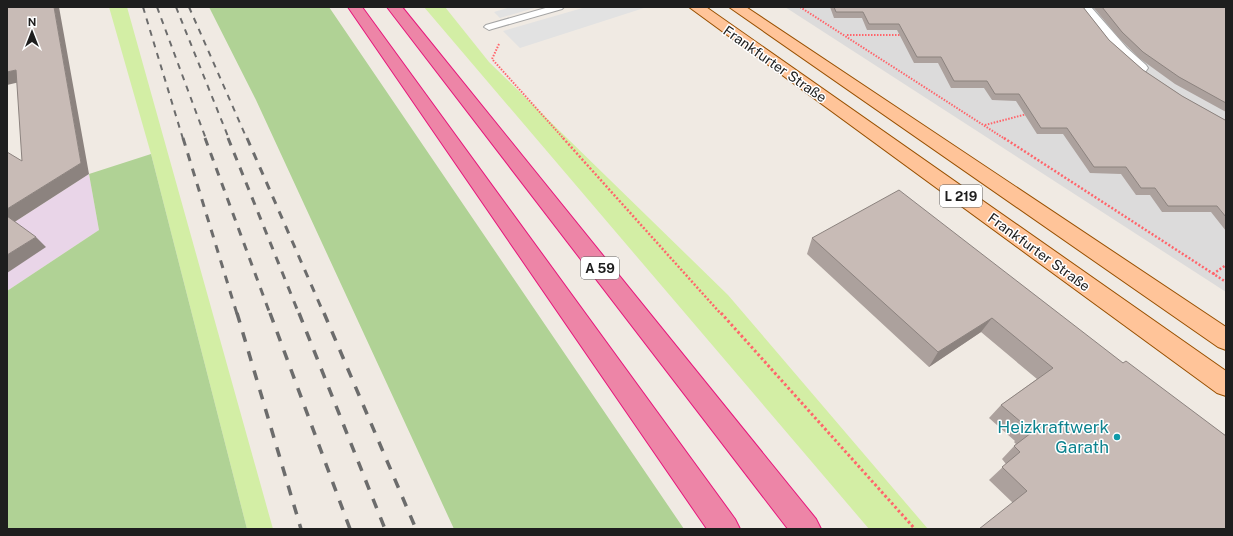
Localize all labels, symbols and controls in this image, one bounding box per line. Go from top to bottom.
north arrow [12,12,52,52]
text: N [28,16,36,28]
street label: Frankfurter Straße [720,22,830,106]
road number: L 219 [940,185,982,207]
street label: Frankfurter Straße [985,210,1093,294]
road number: A 59 [581,257,619,279]
place label: Heizkraftwerk Garath [997,417,1109,457]
marker: Heizkraftwerk Garath [1112,432,1122,442]

